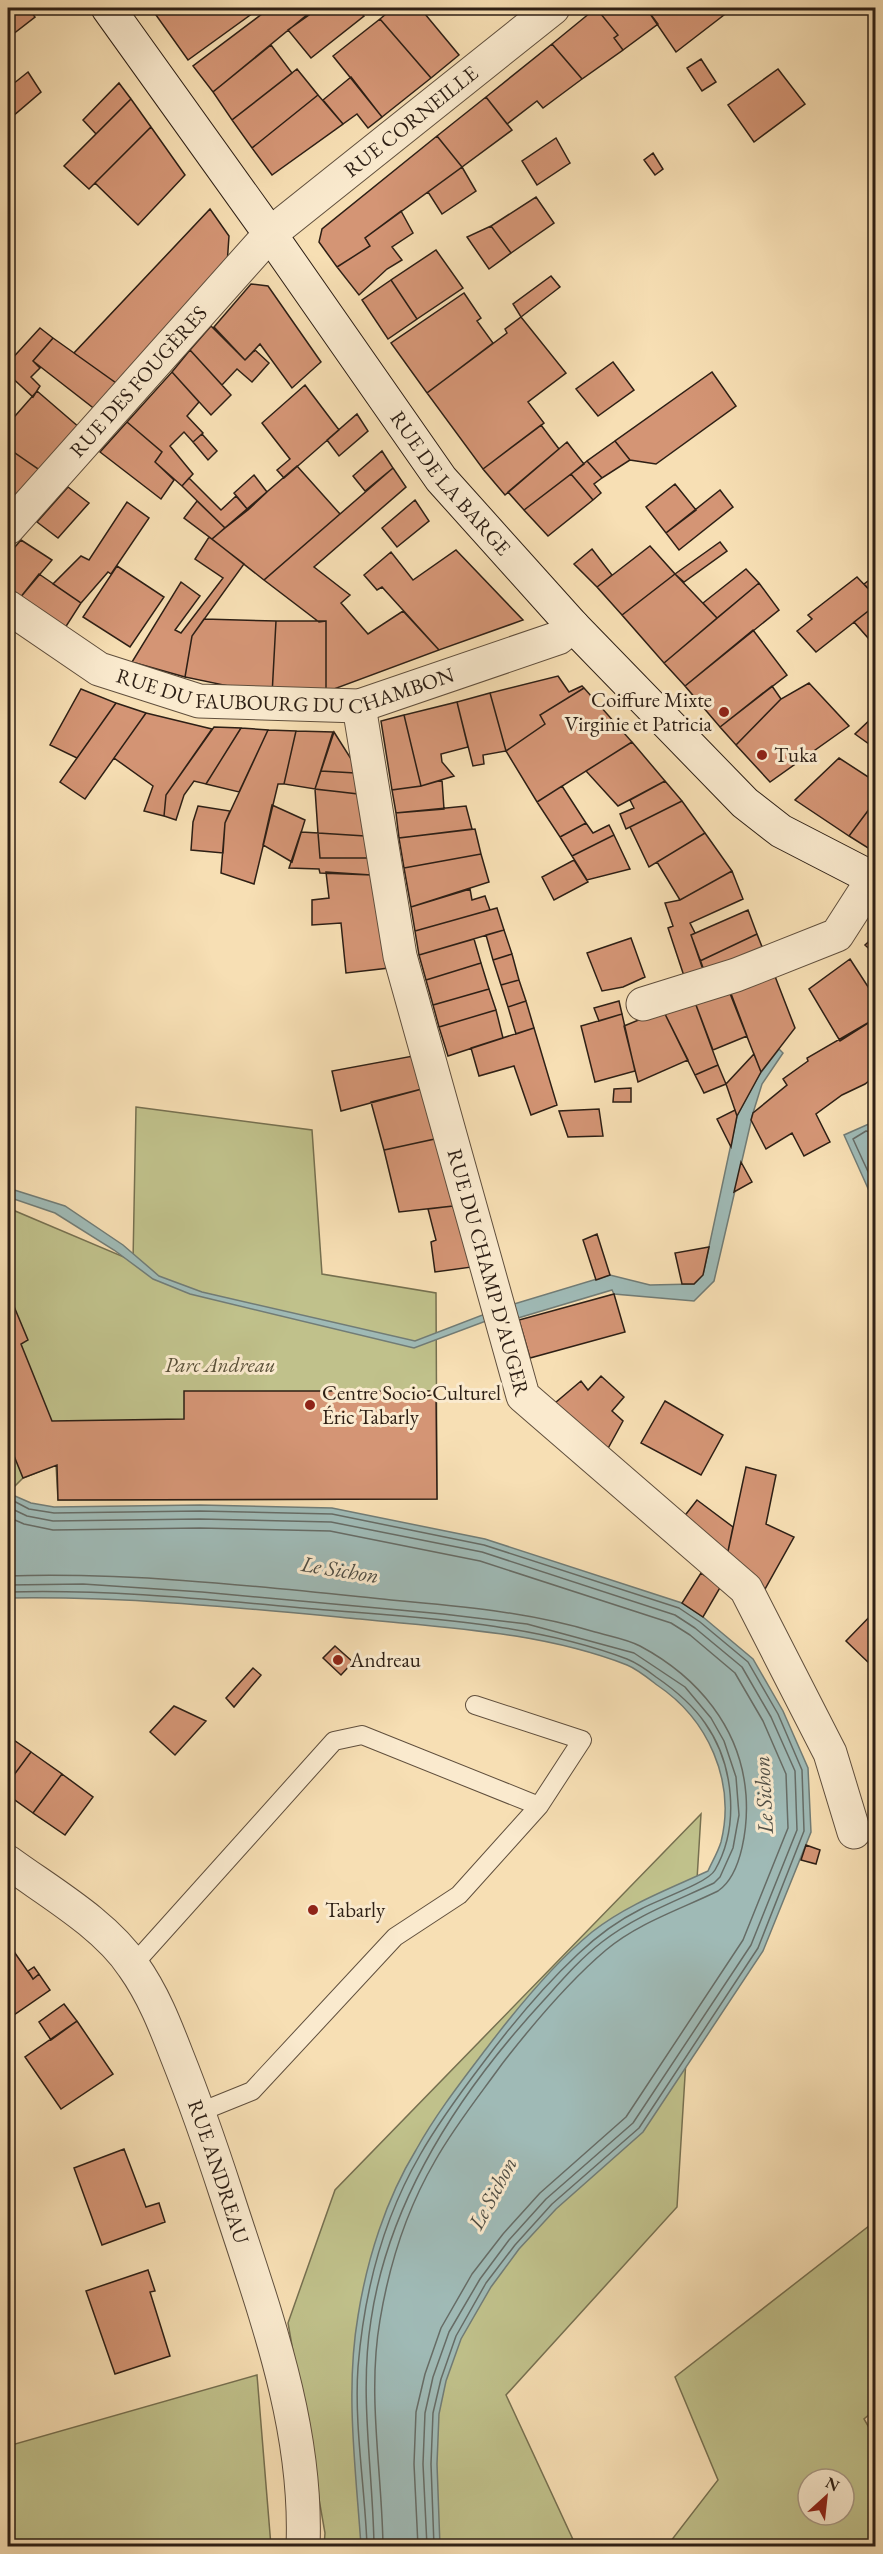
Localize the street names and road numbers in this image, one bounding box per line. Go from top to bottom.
street label: RUE CORNEILLE [338,59,483,183]
street label: RUE DES FOUGÈRES [63,300,213,463]
street label: RUE DE LA BARGE [385,405,517,561]
street label: RUE DU FAUBOURG DU CHAMBON [112,657,458,683]
street label: RUE DU CHAMP D'AUGER [442,1146,537,1400]
street label: RUE ANDREAU [182,2096,256,2248]

